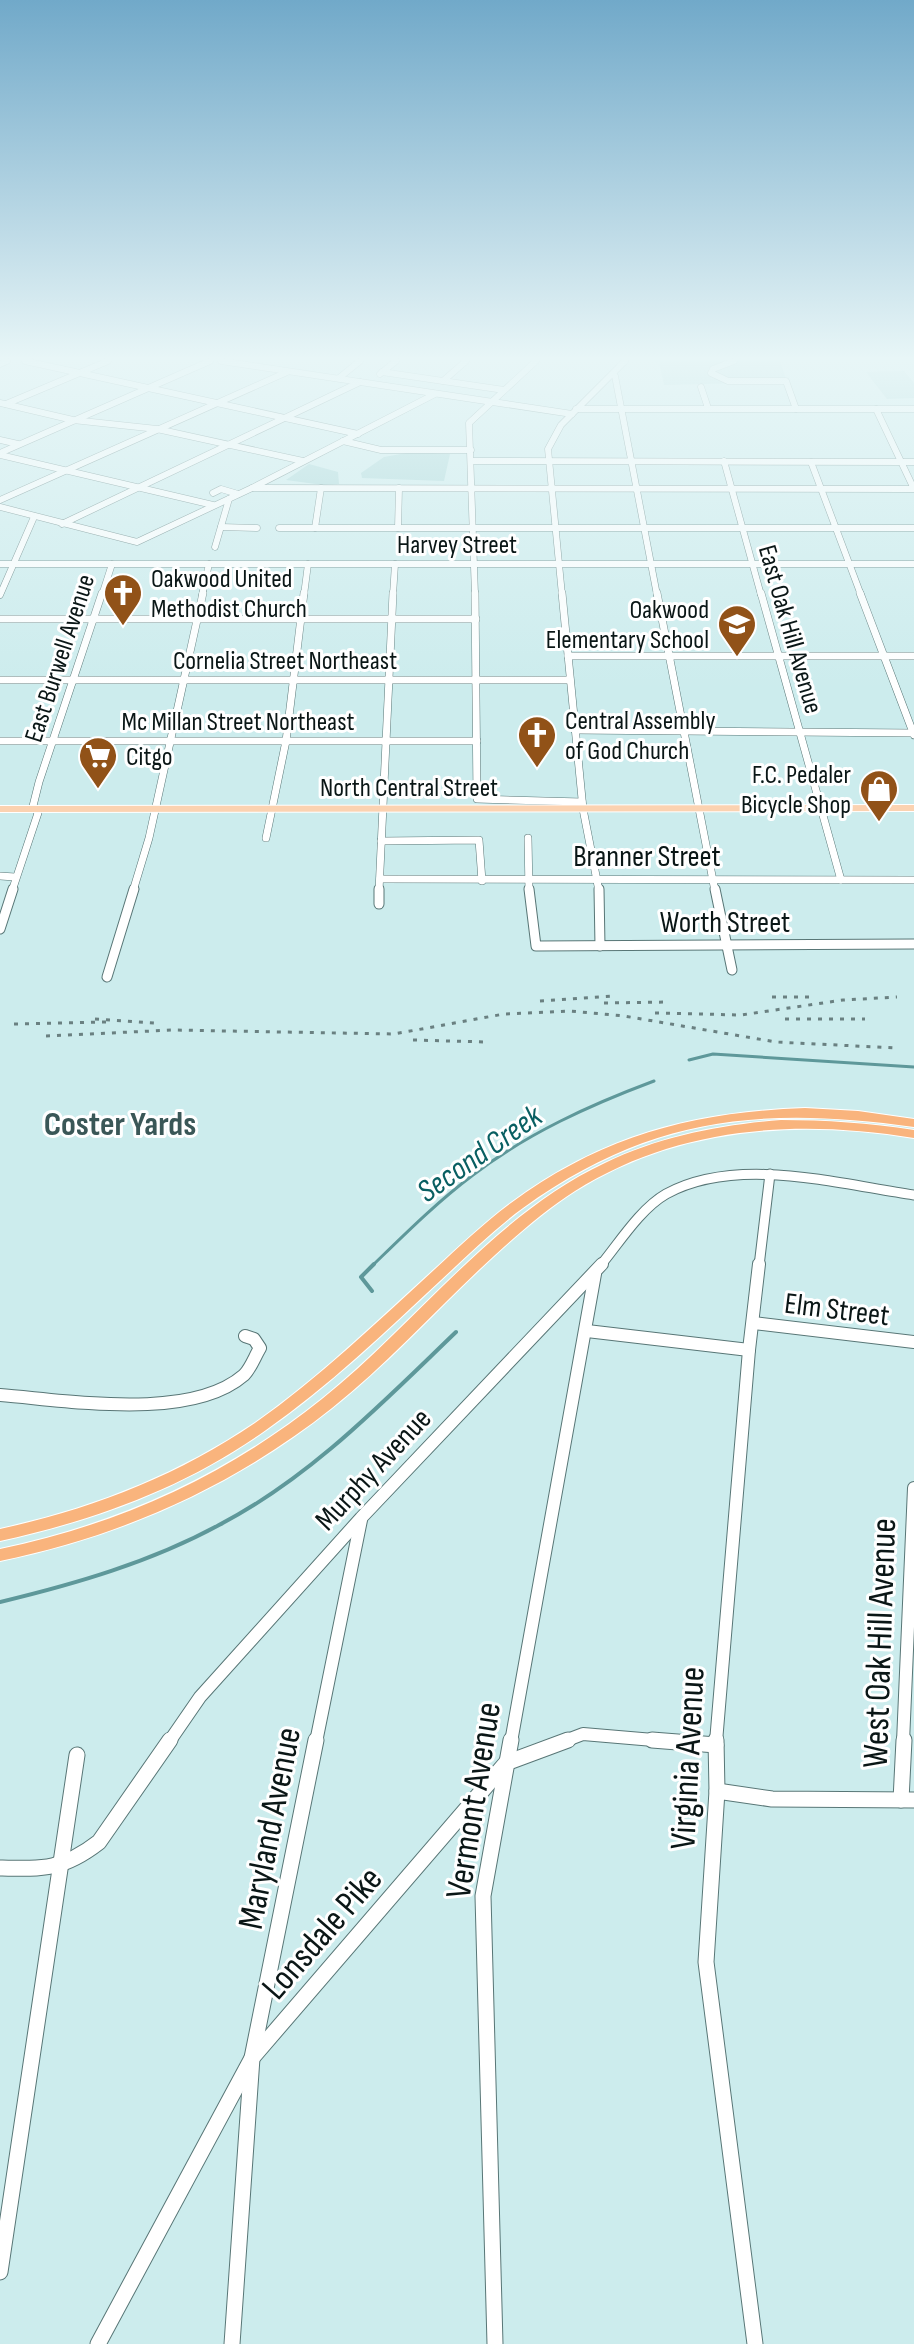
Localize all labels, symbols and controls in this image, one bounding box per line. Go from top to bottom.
street label: Harvey Street [397,530,517,561]
street label: East Oak Hill Avenue [751,542,828,717]
place label: Oakwood United Methodist Church [151,564,307,625]
street label: East Burwell Avenue [19,571,102,746]
church icon: Oakwood United Methodist Church [102,572,144,627]
place label: Oakwood Elementary School [546,595,709,656]
school or university icon: Oakwood Elementary School [716,603,758,658]
street label: Cornelia Street Northeast [173,646,397,677]
place label: Central Assembly of God Church [565,706,716,767]
street label: Mc Millan Street Northeast [122,707,354,738]
church icon: Central Assembly of God Church [516,714,558,769]
supermarket icon: Citgo [77,735,119,790]
place label: Citgo [126,742,172,773]
place label: F.C. Pedaler Bicycle Shop [741,760,852,821]
shop icon: F.C. Pedaler Bicycle Shop [858,768,900,823]
street label: North Central Street [320,773,498,804]
street label: Branner Street [573,839,721,875]
street label: Worth Street [660,905,790,941]
water label: Second Creek [410,1096,551,1211]
district label: Coster Yards [44,1104,196,1145]
street label: Elm Street [782,1286,891,1334]
street label: Murphy Avenue [308,1401,439,1538]
street label: West Oak Hill Avenue [855,1518,906,1769]
street label: Virginia Avenue [662,1666,715,1851]
street label: Vermont Avenue [438,1699,511,1902]
street label: Maryland Avenue [230,1724,311,1933]
street label: Lonsdale Pike [254,1859,392,2009]

